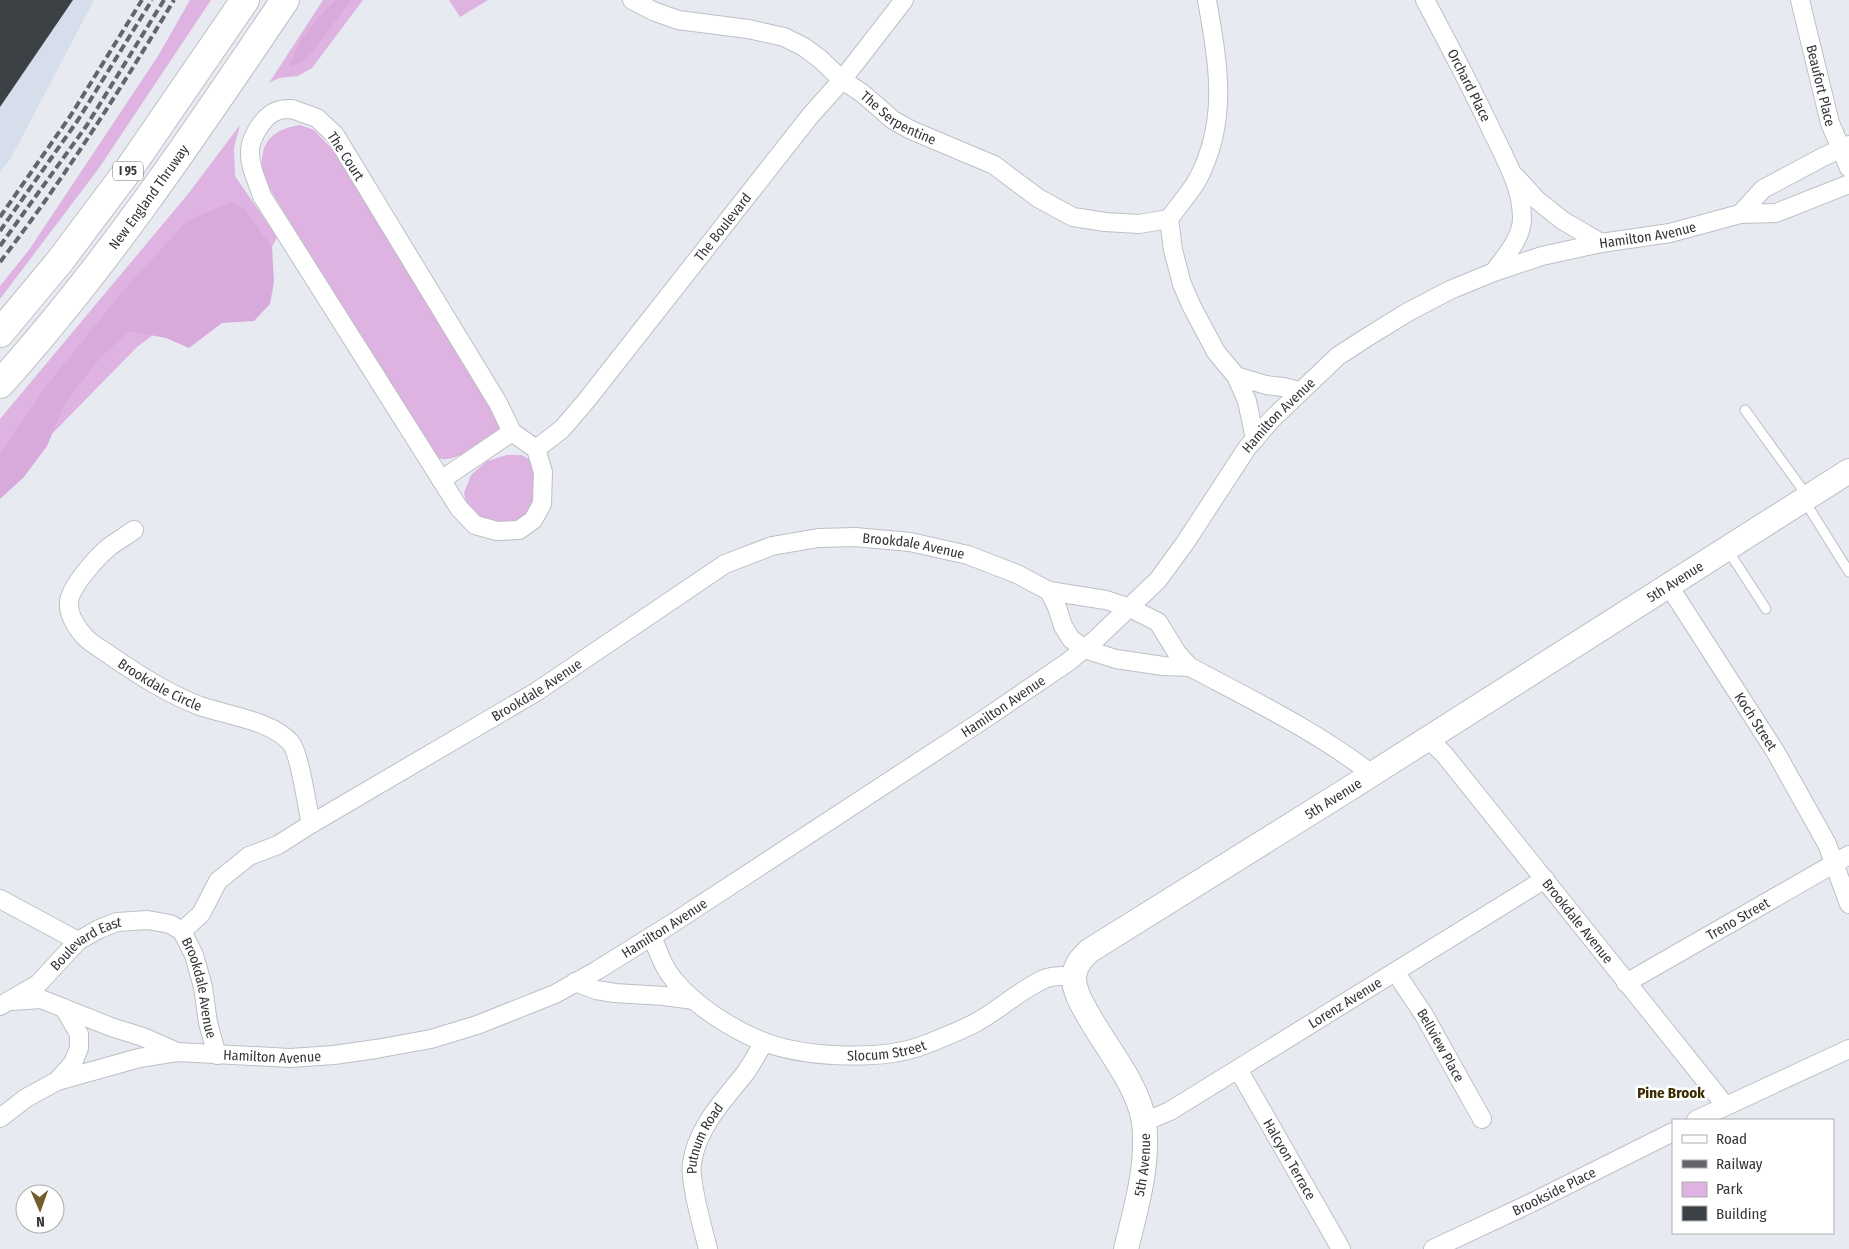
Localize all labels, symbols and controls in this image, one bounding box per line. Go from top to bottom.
street label: Beaufort Place [1802,43,1839,128]
street label: Orchard Place [1443,46,1494,125]
street label: The Serpentine [857,88,939,149]
street label: The Court [323,129,368,184]
street label: New England Thruway [105,141,193,253]
road number: I 95 [113,162,143,180]
street label: The Boulevard [691,190,755,265]
street label: Hamilton Avenue [1598,218,1698,252]
street label: Hamilton Avenue [1239,374,1319,457]
street label: Brookdale Avenue [862,530,966,563]
street label: 5th Avenue [1644,558,1707,606]
street label: Brookdale Circle [115,655,204,715]
street label: Brookdale Avenue [489,655,585,725]
street label: Hamilton Avenue [958,672,1049,741]
street label: Koch Street [1731,689,1781,754]
street label: 5th Avenue [1302,775,1365,823]
street label: Brookdale Avenue [1538,876,1616,967]
street label: Treno Street [1704,894,1773,944]
street label: Hamilton Avenue [619,895,711,962]
street label: Boulevard East [47,914,122,974]
street label: Brookdale Avenue [178,935,220,1040]
street label: Lorenz Avenue [1305,974,1385,1032]
street label: Bellview Place [1413,1005,1468,1085]
street label: Slocum Street [847,1037,929,1065]
street label: Hamilton Avenue [223,1046,322,1067]
district label: Pine Brook [1637,1084,1705,1102]
street label: Putnum Road [683,1100,727,1174]
street label: Halcyon Terrace [1259,1116,1319,1203]
legend [1672,1119,1834,1234]
text: Road [1716,1130,1747,1148]
street label: 5th Avenue [1131,1133,1154,1198]
text: Railway [1716,1155,1763,1173]
street label: Brookside Place [1510,1164,1599,1220]
text: Park [1716,1180,1743,1198]
north arrow [15,1184,65,1234]
text: Building [1716,1205,1767,1223]
text: N [36,1213,45,1230]

